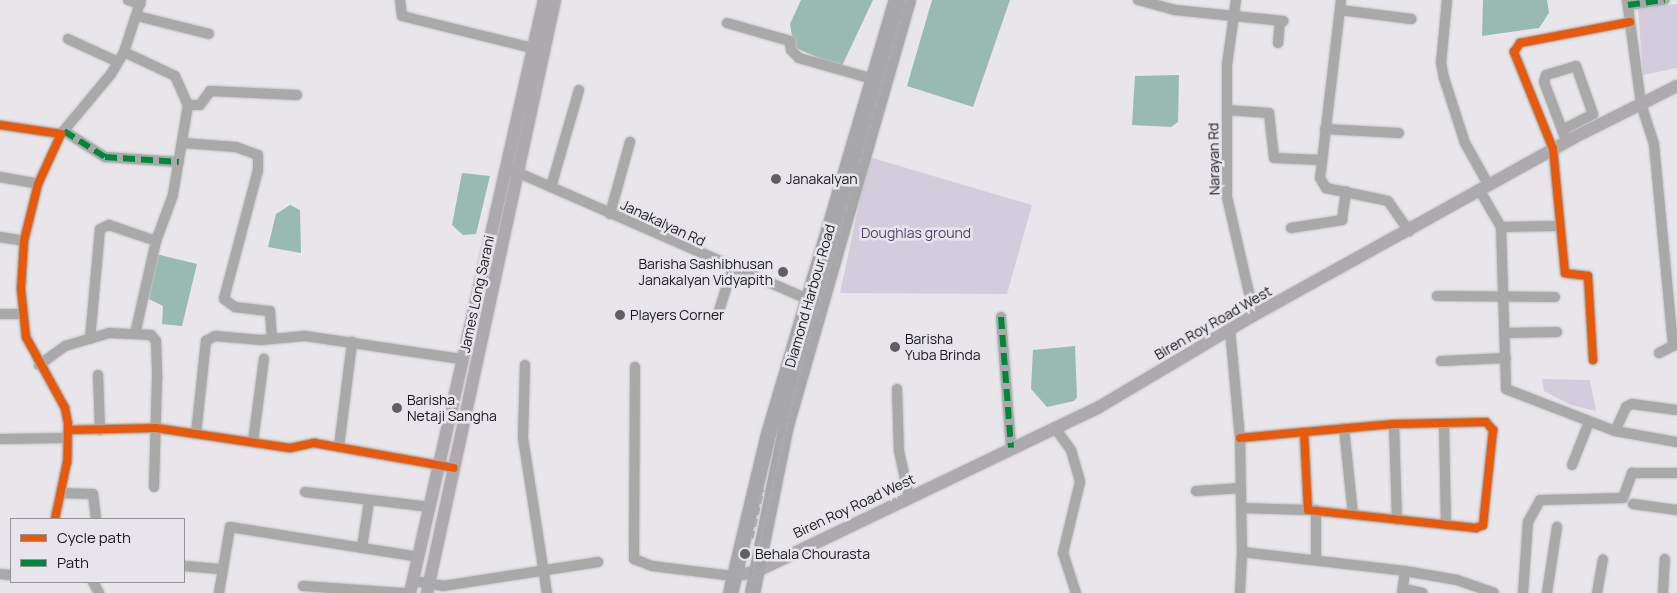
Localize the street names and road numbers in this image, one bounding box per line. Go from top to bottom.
street label: Narayan Rd [1205,123,1223,195]
street label: Janakalyan Rd [618,196,708,250]
street label: Diamond Harbour Road [781,222,839,370]
street label: James Long Sarani [456,234,498,354]
street label: Biren Roy Road West [1152,283,1274,363]
street label: Biren Roy Road West [791,470,917,542]

